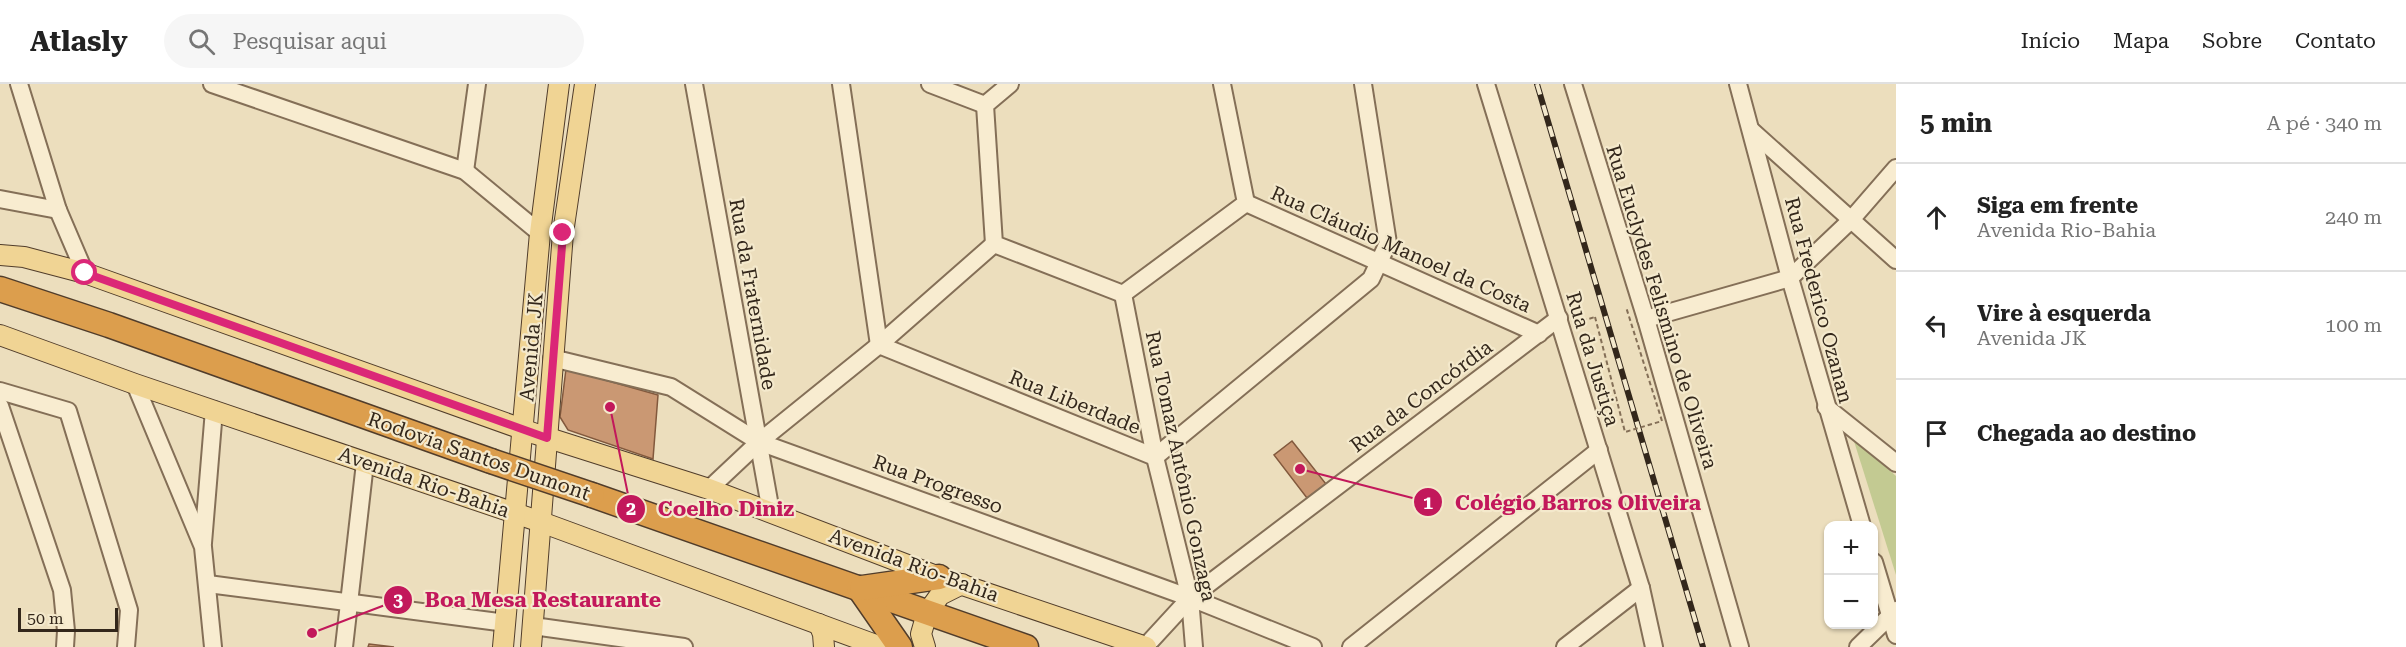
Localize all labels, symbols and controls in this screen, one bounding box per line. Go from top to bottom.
search box [164,14,584,68]
text: Atlasly [30,25,128,58]
icon: search [185,25,218,58]
text: Pesquisar aqui [233,29,387,54]
text: Início [2021,29,2080,53]
text: Mapa [2113,29,2169,53]
text: Sobre [2202,29,2262,53]
text: Contato [2295,29,2376,53]
text: 5 min [1920,108,1992,138]
text: A pé · 340 m [2267,111,2382,135]
street label: Rua Euclydes Felismino de Oliveira [1601,142,1723,472]
street label: Rua Cláudio Manoel da Costa [1267,181,1535,317]
text: Siga em frente [1977,193,2138,218]
street label: Rua Frederico Ozanan [1780,194,1858,406]
street label: Rua da Fraternidade [724,196,782,392]
icon: ahead [1920,201,1953,234]
text: 240 m [2325,205,2382,229]
text: Avenida Rio-Bahia [1977,218,2156,242]
route end [549,219,575,245]
route start [71,259,97,285]
street label: Rua da Justiça [1561,289,1625,429]
street label: Avenida JK [514,291,548,403]
text: Vire à esquerda [1977,301,2151,326]
icon: left [1920,309,1953,342]
text: 100 m [2325,313,2382,337]
text: Avenida JK [1977,326,2086,350]
street label: Rua Tomaz Antônio Gonzaga [1141,328,1221,604]
street label: Rua da Concórdia [1345,335,1497,457]
street label: Rua Liberdade [1006,365,1144,439]
street label: Rodovia Santos Dumont [365,407,594,506]
icon: arrive [1920,417,1953,450]
text: Chegada ao destino [1977,421,2196,446]
street label: Avenida Rio-Bahia [335,441,513,523]
street label: Rua Progresso [870,449,1006,519]
callout: Colégio Barros Oliveira [1413,483,1713,522]
callout: Coelho Diniz [616,490,806,529]
text: Colégio Barros Oliveira [1455,491,1702,515]
text: 1 [1423,492,1433,513]
text: Coelho Diniz [658,497,794,521]
text: 2 [626,498,636,519]
map controls [1824,521,1878,629]
button: + [1824,521,1878,575]
street label: Avenida Rio-Bahia [826,523,1002,607]
button: − [1824,575,1878,629]
callout: Boa Mesa Restaurante [383,580,673,619]
text: Boa Mesa Restaurante [425,588,661,612]
text: 3 [393,589,403,610]
scale bar [18,605,118,632]
text: 50 m [27,609,64,628]

